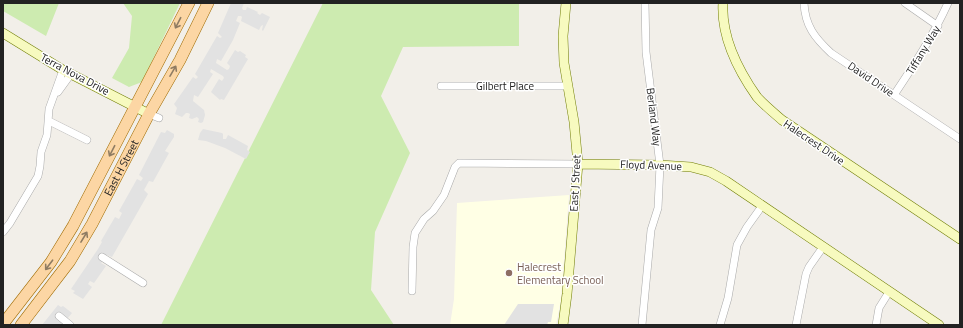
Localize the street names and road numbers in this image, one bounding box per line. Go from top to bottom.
street label: Tiffany Way [902,22,944,78]
street label: Terra Nova Drive [38,49,113,99]
street label: David Drive [845,58,898,101]
street label: Gilbert Place [476,78,534,94]
street label: Berland Way [642,87,666,148]
street label: Halecrest Drive [780,116,848,169]
street label: East H Street [100,137,142,199]
street label: East J Street [566,154,584,212]
street label: Floyd Avenue [620,156,683,174]

